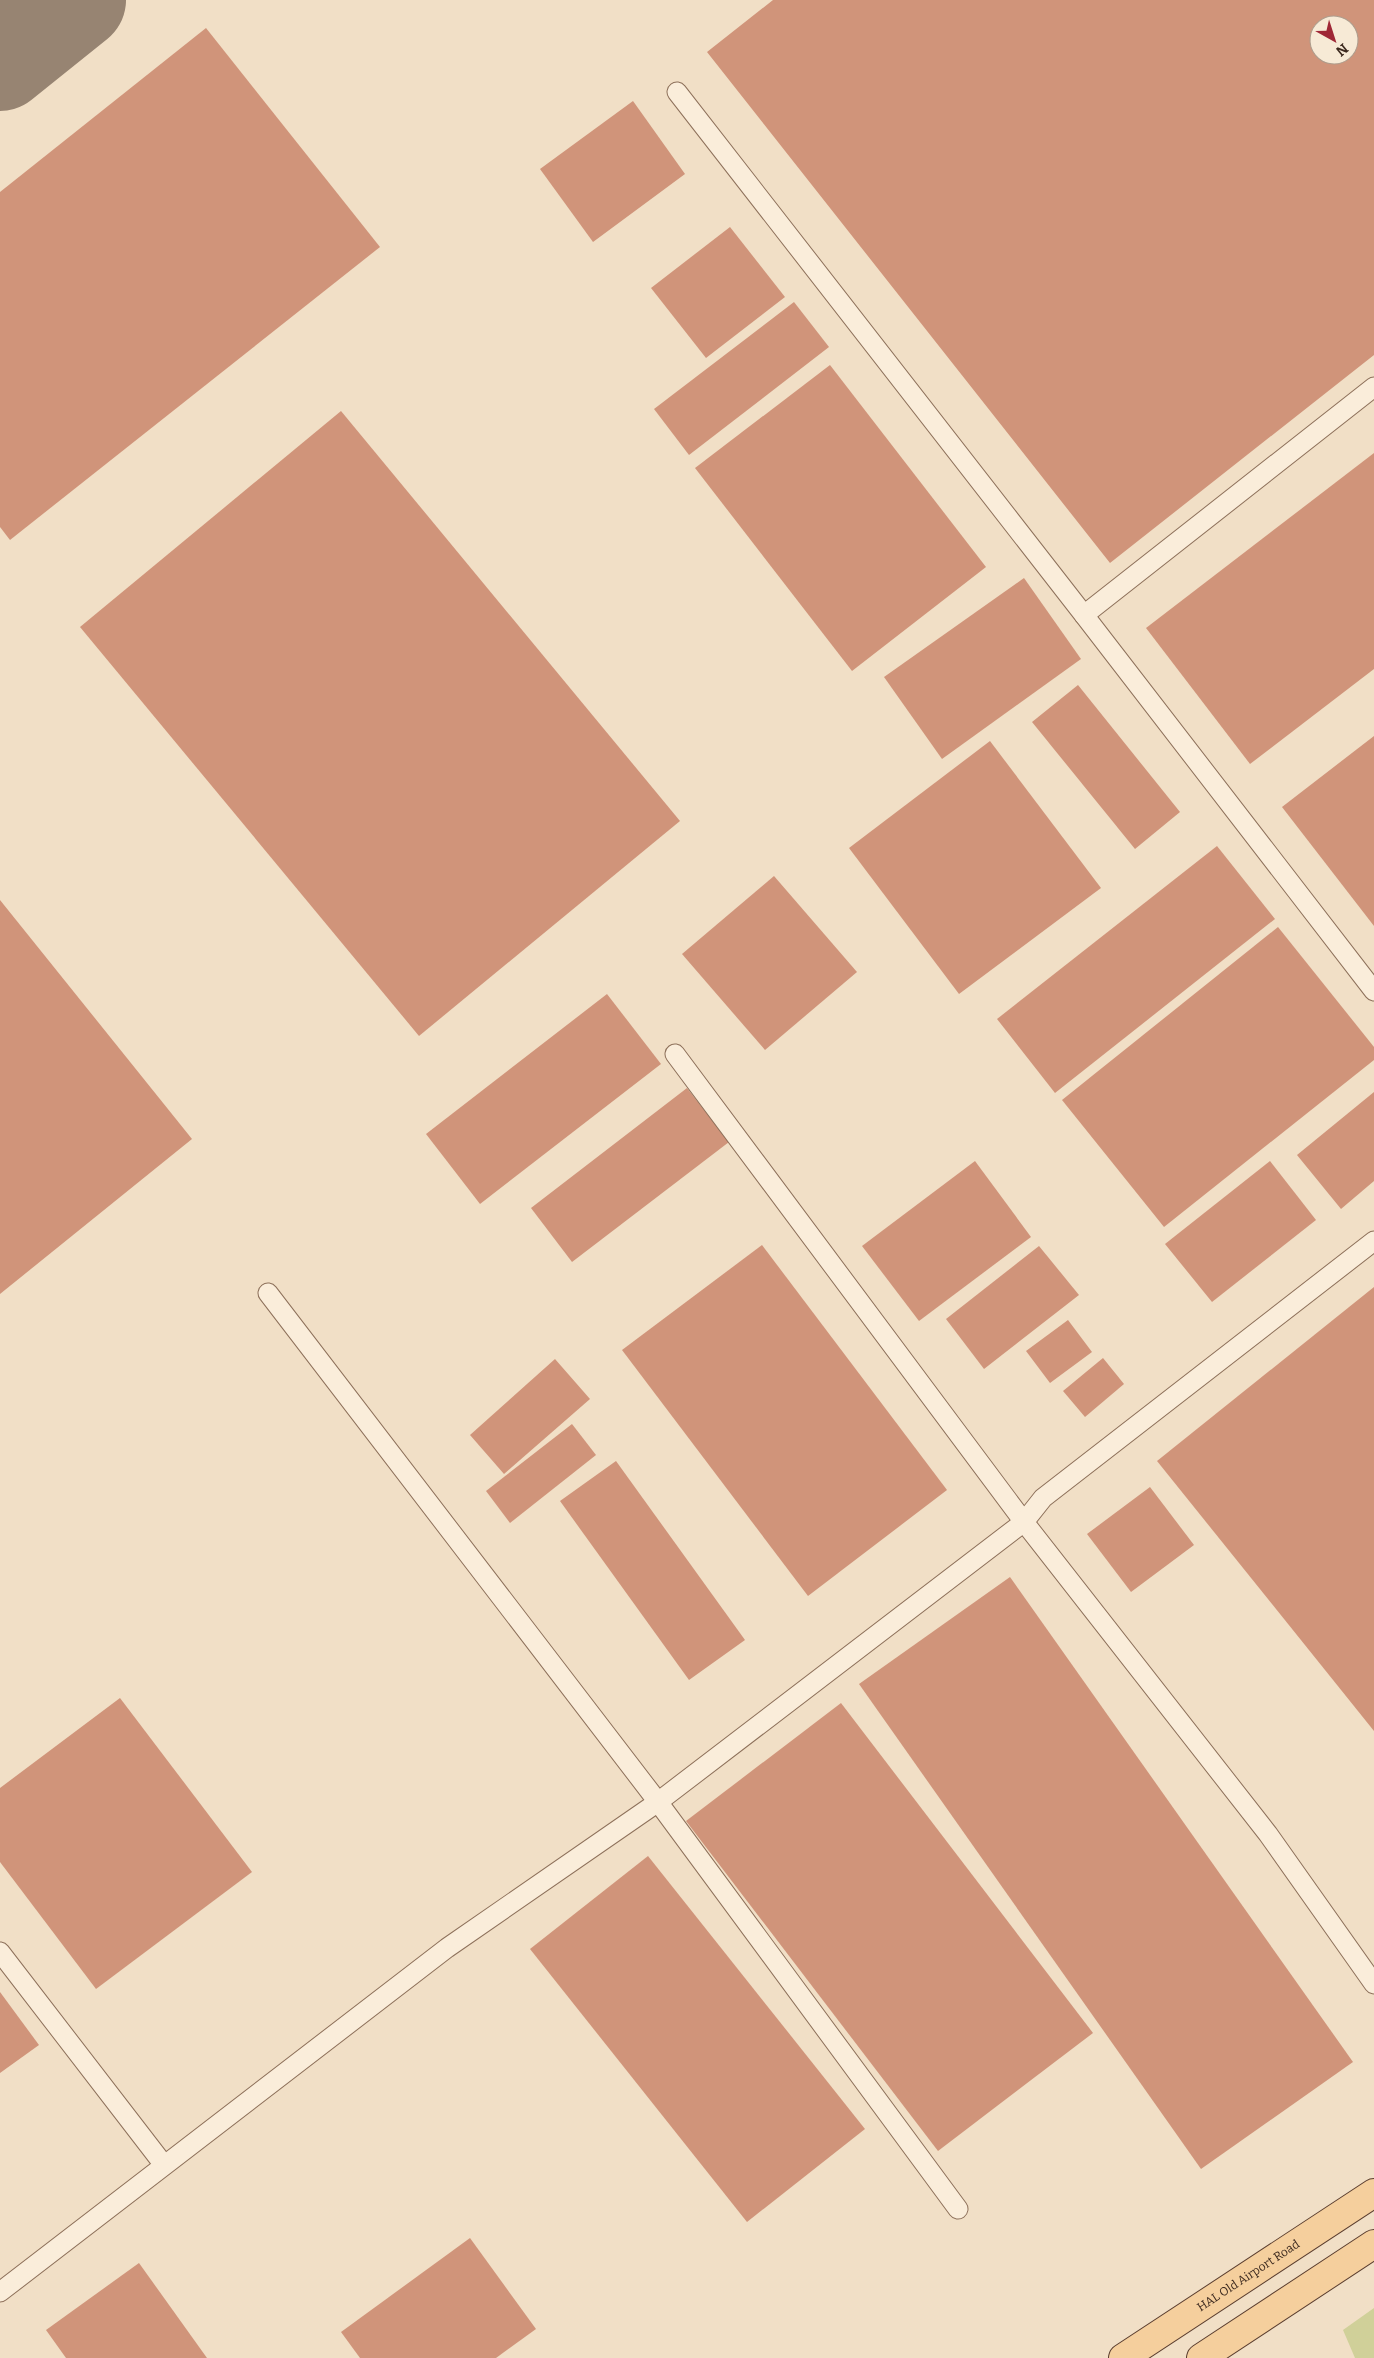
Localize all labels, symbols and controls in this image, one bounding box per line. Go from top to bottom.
north arrow [1309,15,1359,65]
text: N [1332,40,1351,60]
street label: HAL Old Airport Road [1194,2237,1302,2314]

